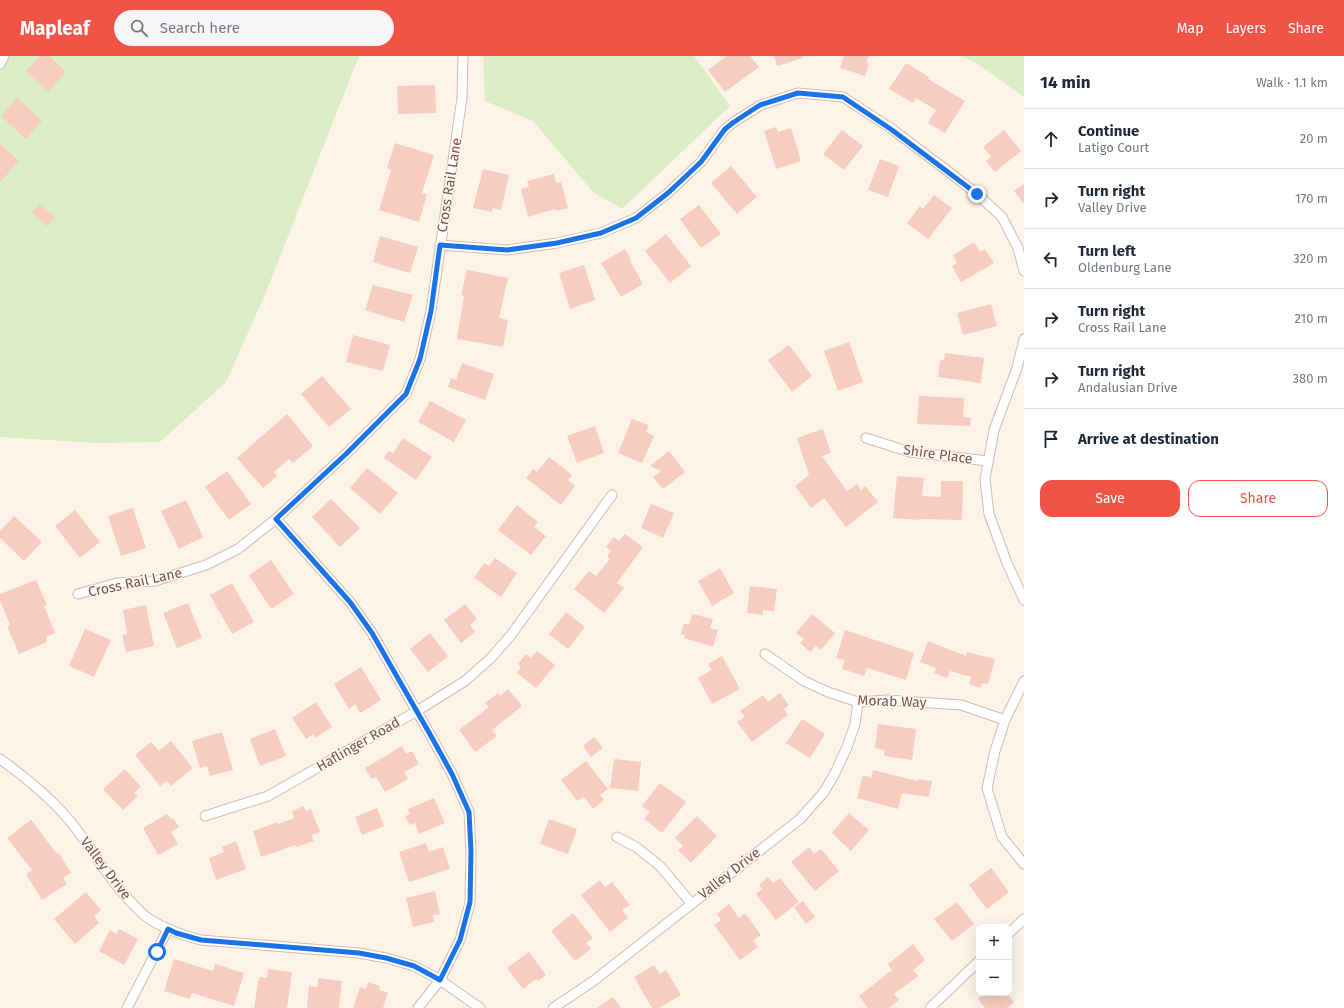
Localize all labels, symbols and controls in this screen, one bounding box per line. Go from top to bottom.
search box [114,10,394,46]
text: Mapleaf [20,17,90,40]
icon: search [128,17,150,39]
text: Search here [160,19,240,37]
text: Map [1177,20,1203,37]
text: Layers [1225,20,1266,37]
text: Share [1288,20,1324,37]
text: 14 min [1040,72,1091,93]
text: Walk · 1.1 km [1256,75,1328,90]
text: Continue [1078,122,1139,140]
icon: ahead [1040,128,1062,150]
text: 20 m [1300,131,1328,146]
street label: Cross Rail Lane [434,137,465,234]
text: Latigo Court [1078,140,1149,155]
text: Turn right [1078,182,1145,200]
route end [968,185,986,203]
icon: right [1040,188,1062,210]
text: 170 m [1295,191,1328,206]
text: Valley Drive [1078,200,1147,215]
text: Turn left [1078,242,1136,260]
icon: left [1040,248,1062,270]
text: 320 m [1293,251,1328,266]
text: Oldenburg Lane [1078,260,1172,275]
text: Turn right [1078,302,1145,320]
icon: right [1040,308,1062,330]
text: 210 m [1294,311,1328,326]
text: Cross Rail Lane [1078,320,1167,335]
text: Turn right [1078,362,1145,380]
icon: right [1040,368,1062,390]
text: 380 m [1293,371,1328,386]
text: Andalusian Drive [1078,380,1178,395]
icon: arrive [1040,428,1062,450]
text: Arrive at destination [1078,430,1219,448]
street label: Shire Place [902,441,974,468]
button: Save [1040,480,1180,517]
button: Share [1188,480,1328,517]
street label: Cross Rail Lane [87,564,184,601]
street label: Morab Way [857,692,927,711]
street label: Haflinger Road [313,714,403,775]
street label: Valley Drive [77,834,135,903]
street label: Valley Drive [695,844,764,903]
map controls [976,924,1012,996]
button: + [976,924,1012,960]
route start [148,943,166,961]
button: − [976,960,1012,996]

